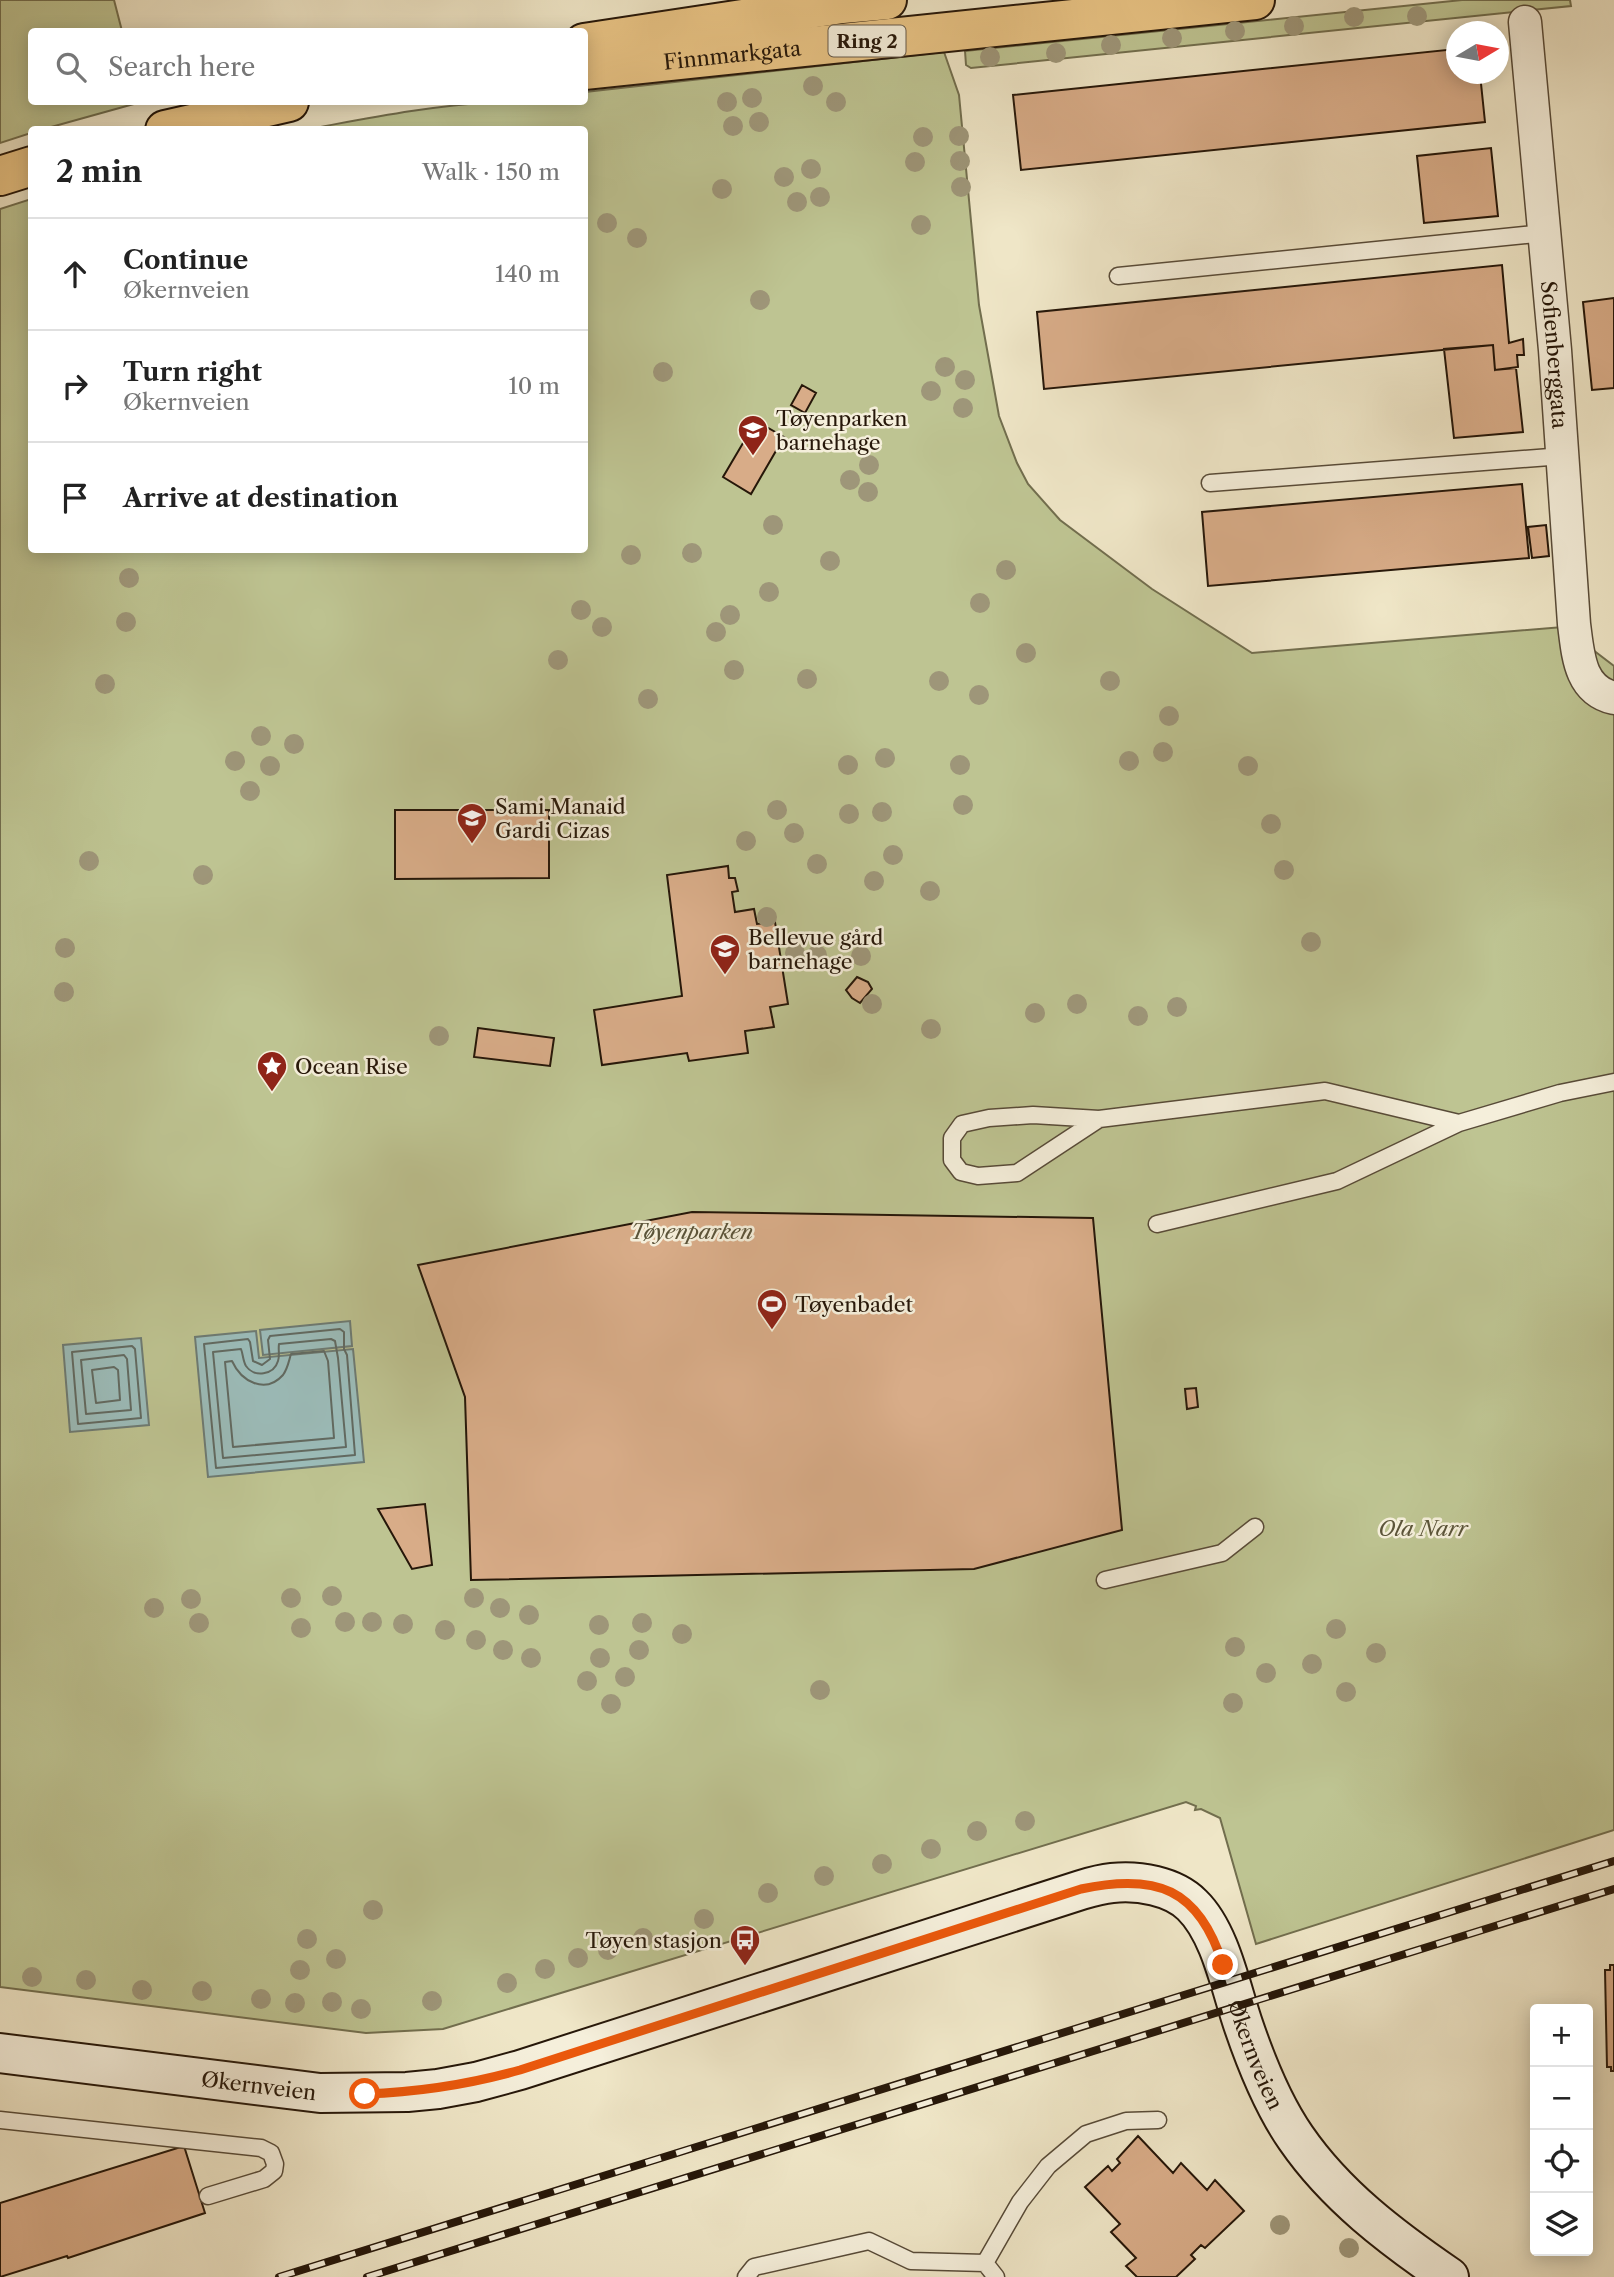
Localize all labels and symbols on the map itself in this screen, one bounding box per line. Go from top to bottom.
north arrow [1446,21,1509,84]
road number: Ring 2 [828,25,906,56]
street label: Finnmarkgata [662,35,803,74]
street label: Sofienberggata [1536,280,1573,430]
place label: Tøyenparken barnehage [776,406,907,455]
school or university icon: Tøyenparken barnehage [736,413,770,457]
place label: Sami Manaid Gardi Cizas [495,794,626,843]
school or university icon: Sami Manaid Gardi Cizas [455,801,489,845]
place label: Bellevue gård barnehage [748,925,884,974]
school or university icon: Bellevue gård barnehage [708,932,742,976]
place icon: Ocean Rise [255,1049,289,1093]
place label: Ocean Rise [295,1054,408,1079]
park label: Tøyenparken [631,1219,753,1244]
sports icon: Tøyenbadet [755,1287,789,1331]
place label: Tøyenbadet [795,1292,914,1317]
park label: Ola Narr [1378,1516,1469,1541]
bus stop icon: Tøyen stasjon [728,1923,762,1967]
place label: Tøyen stasjon [585,1928,722,1953]
route end [1207,1949,1238,1980]
street label: Økernveien [1224,1997,1289,2114]
street label: Økernveien [200,2066,318,2105]
route start [349,2078,380,2109]

